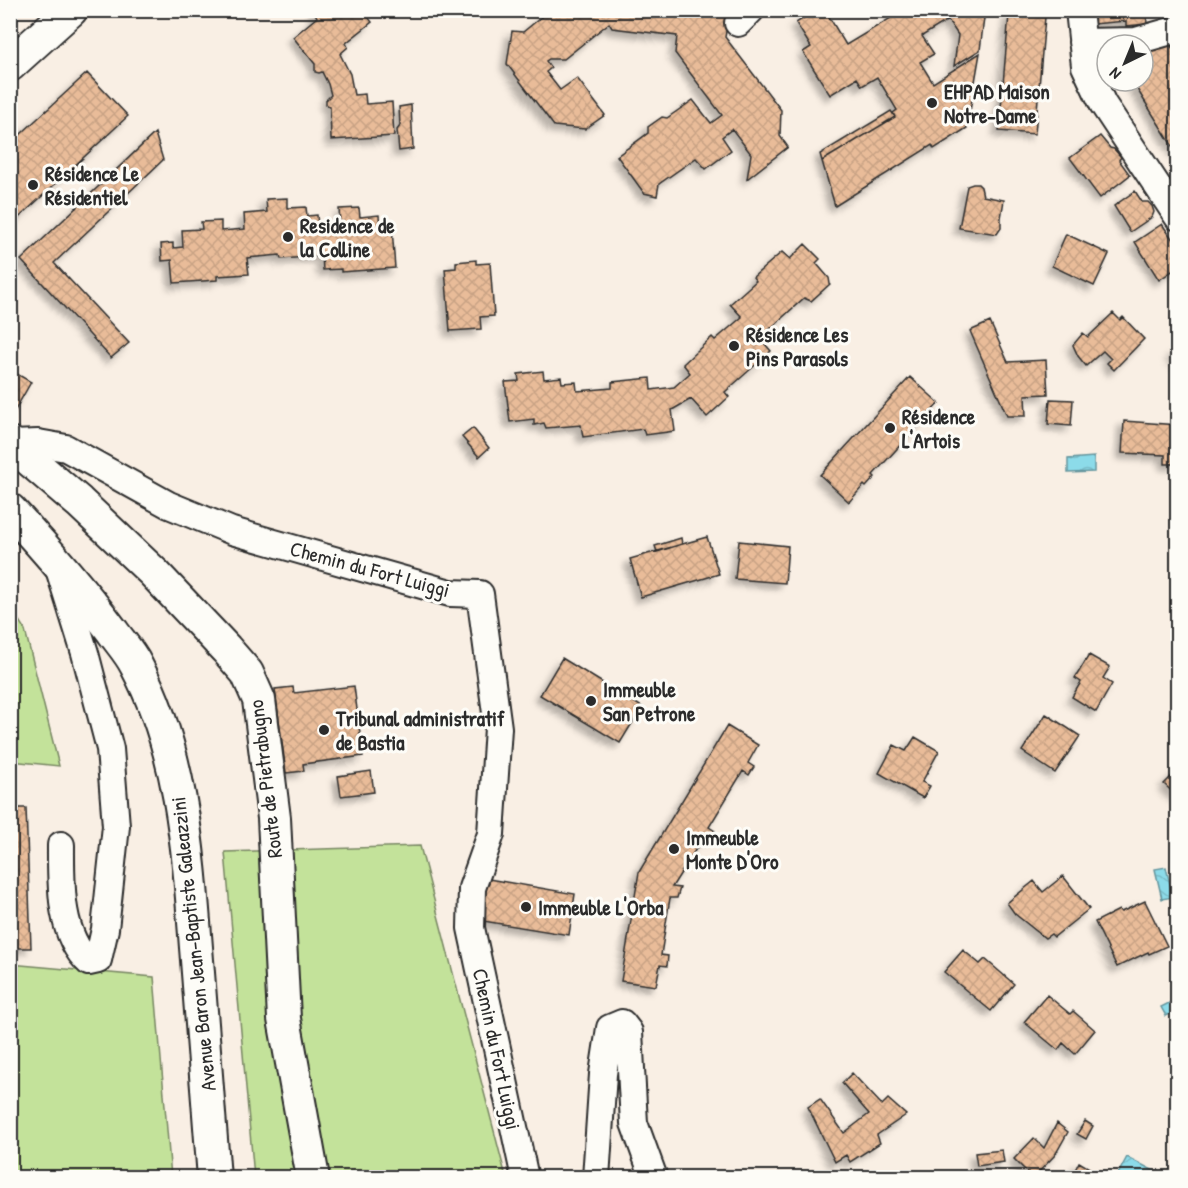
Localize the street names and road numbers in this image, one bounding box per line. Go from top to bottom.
street label: Chemin du Fort Luiggi [287,534,453,604]
street label: Route de Pietrabugno [241,698,289,860]
street label: Avenue Baron Jean-Baptiste Galeazzini [163,795,223,1093]
street label: Chemin du Fort Luiggi [466,966,528,1132]

